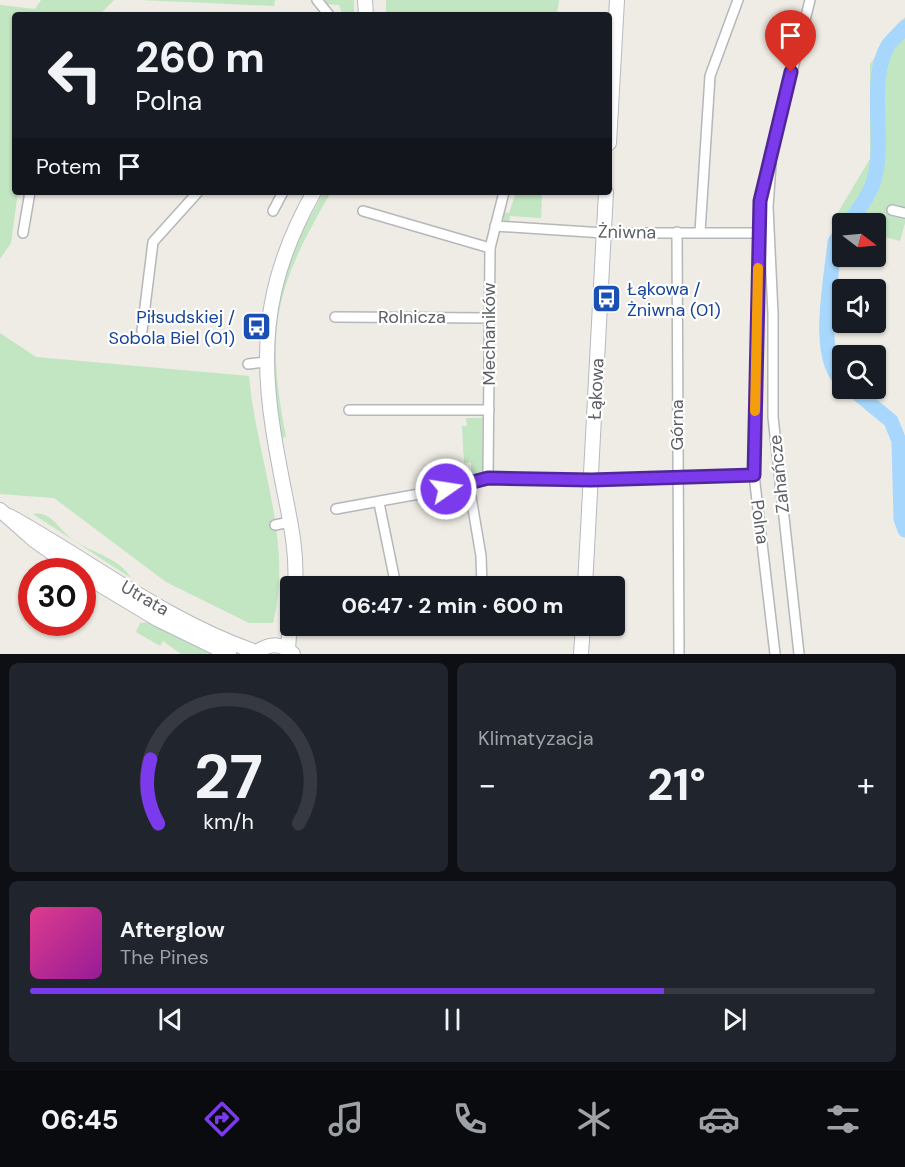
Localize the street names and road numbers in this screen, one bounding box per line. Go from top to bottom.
street label: Żniwna [598,219,656,245]
street label: Mechaników [477,282,501,385]
street label: Rolnicza [378,305,446,329]
street label: Łąkowa [582,358,610,420]
street label: Górna [665,399,689,451]
street label: Zahańcze [763,434,795,514]
street label: Polna [745,498,775,546]
street label: Utrata [117,575,173,621]

